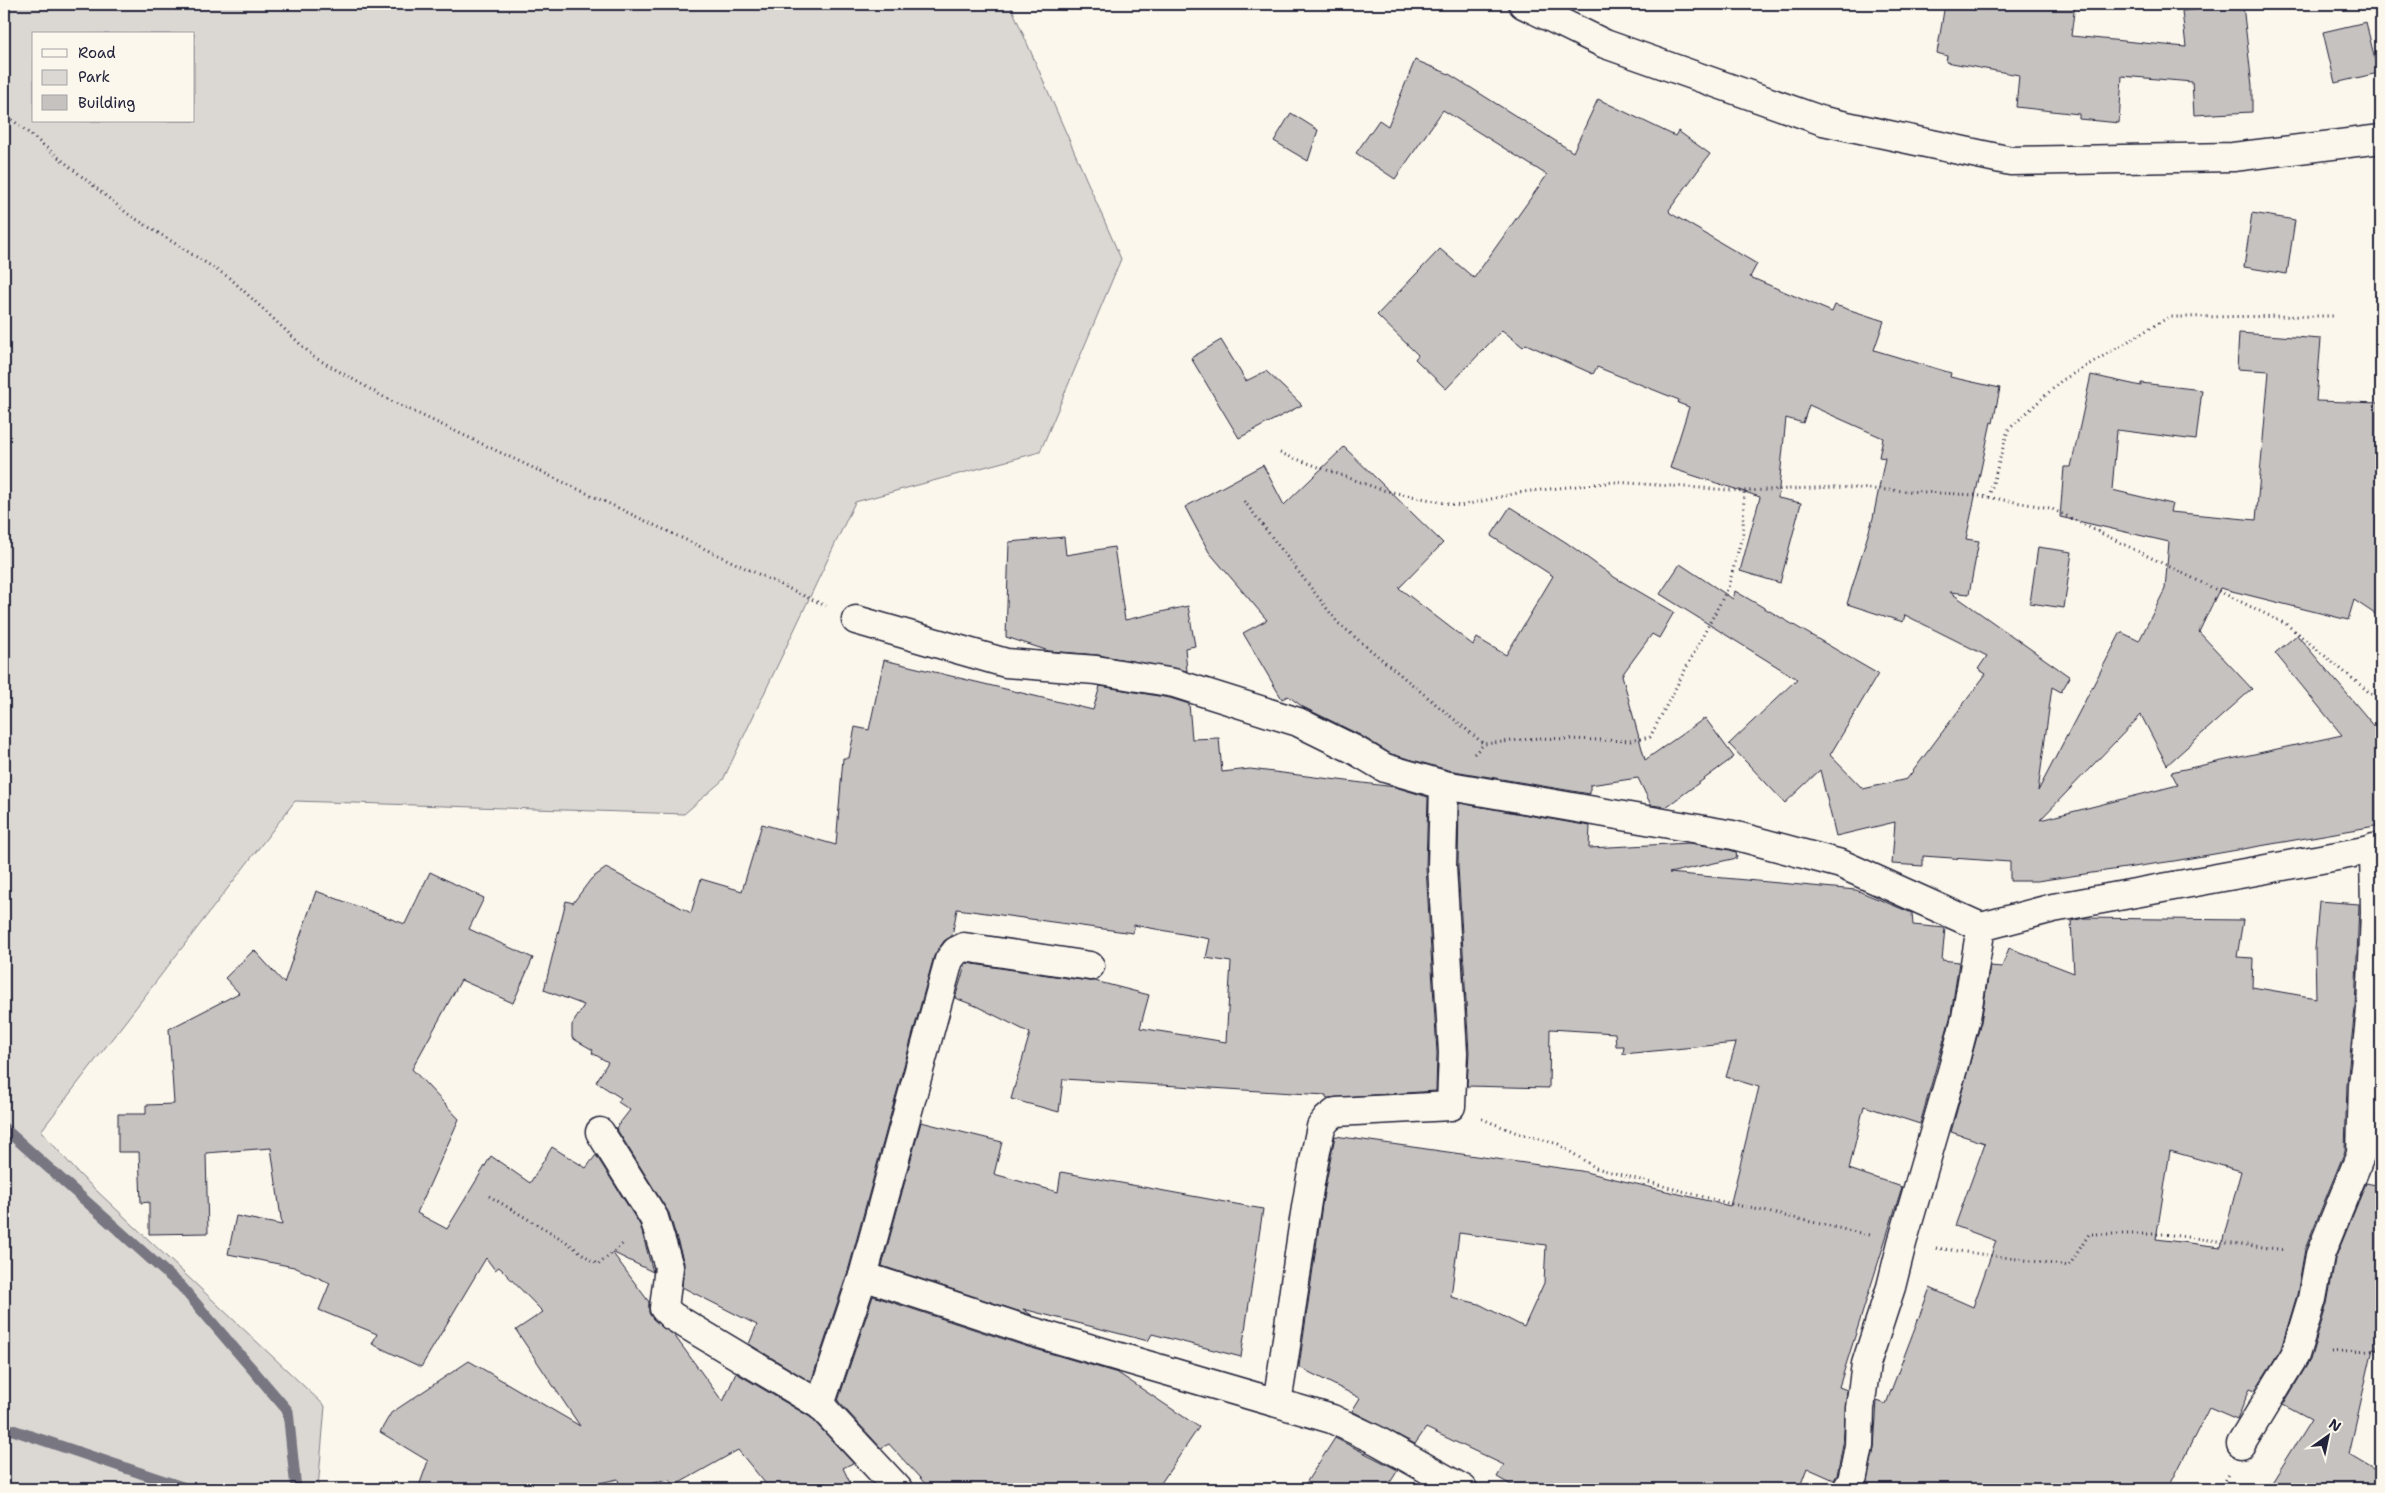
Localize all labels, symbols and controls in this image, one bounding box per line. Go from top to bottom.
legend [32,32,195,122]
text: Road [78,43,116,63]
text: Park [78,67,110,87]
text: Building [78,93,135,113]
north arrow [2302,1410,2352,1460]
text: N [2326,1415,2345,1436]

